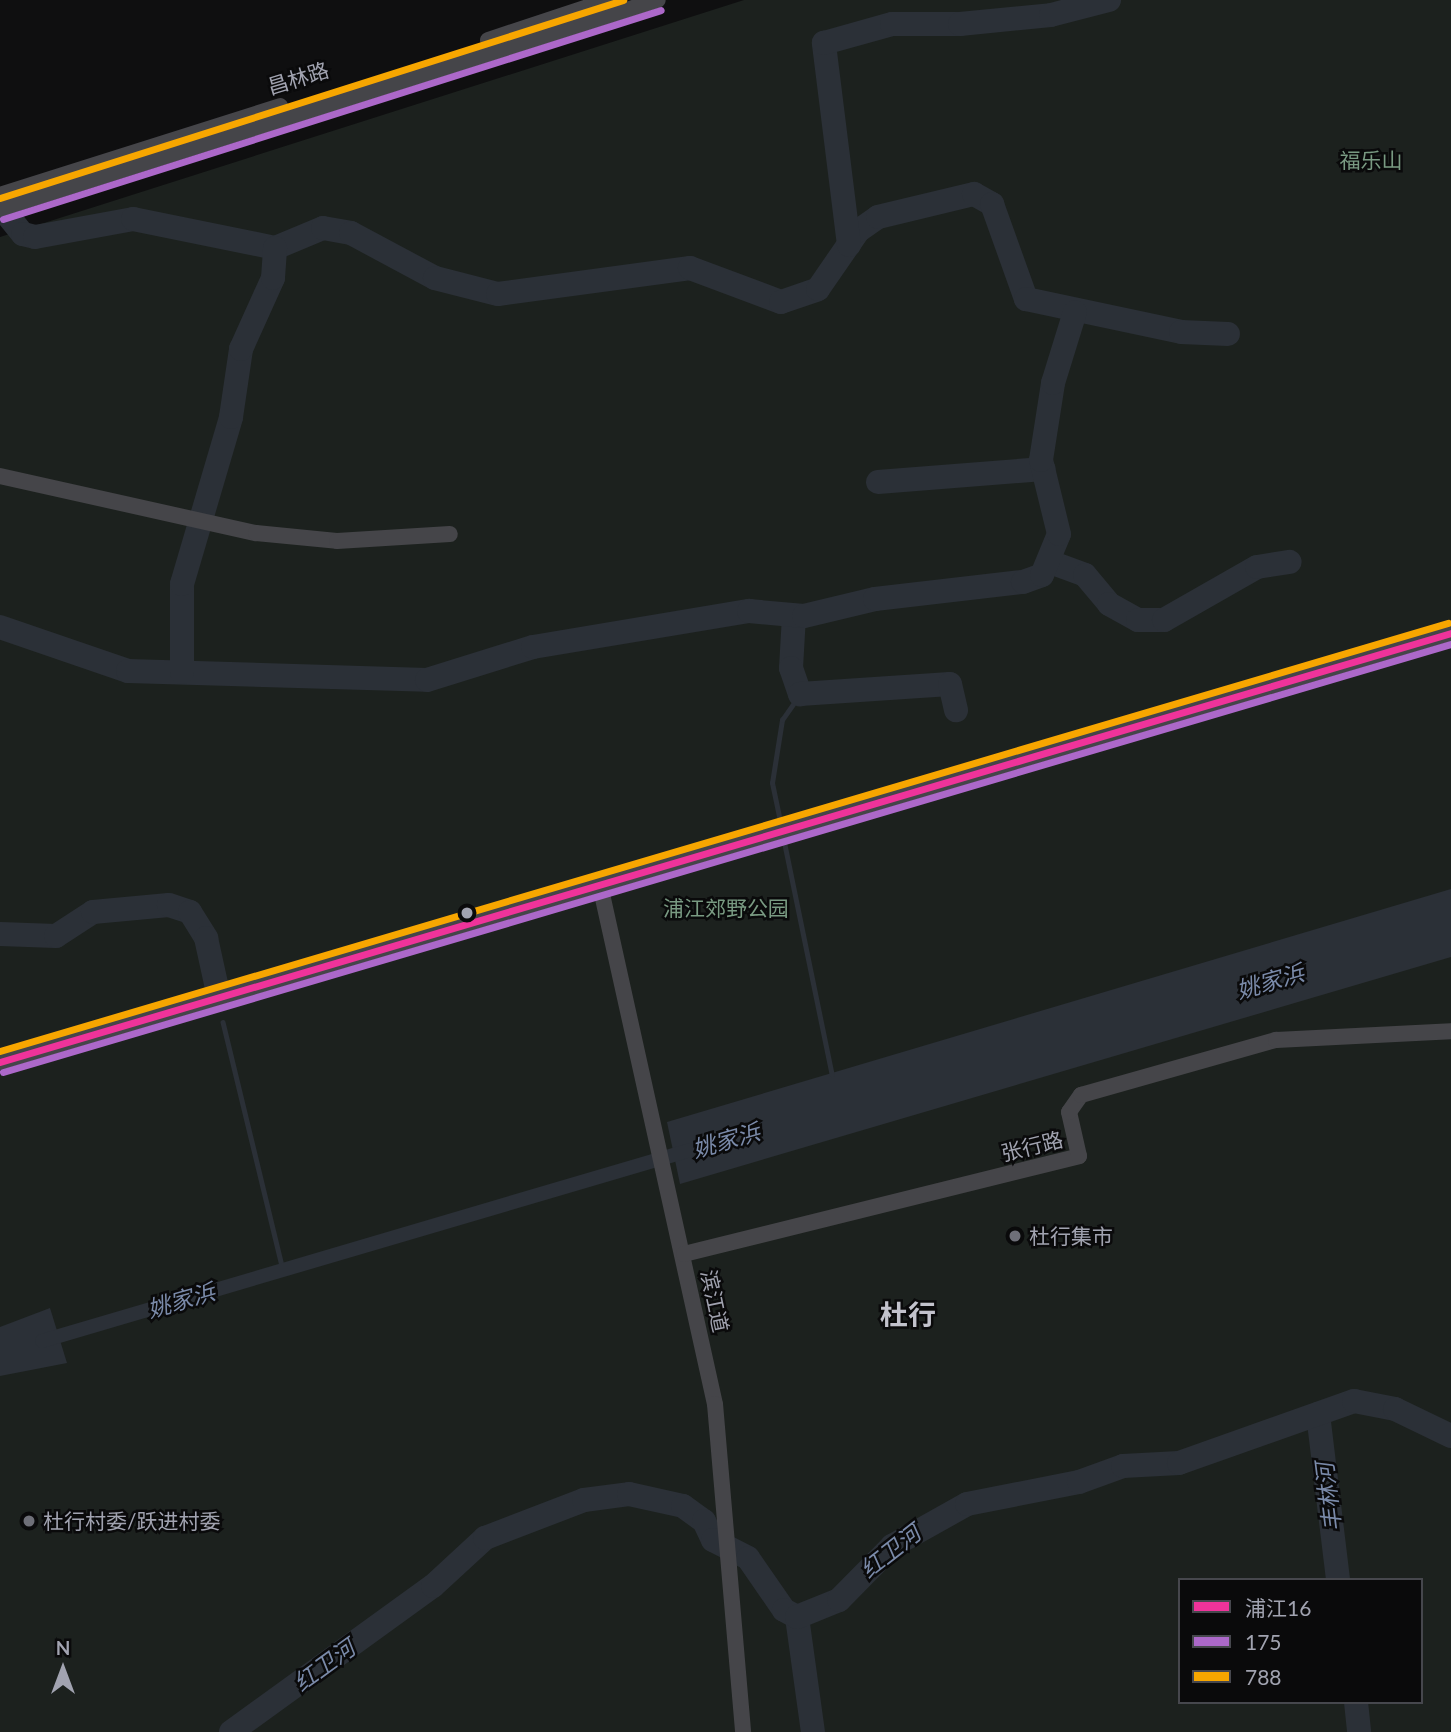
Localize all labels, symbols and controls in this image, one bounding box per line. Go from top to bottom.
street label: 昌林路 [264,57,332,99]
park label: 福乐山 [1340,147,1402,173]
park label: 浦江郊野公园 [663,895,789,921]
unlabelled marker [460,906,474,920]
water label: 姚家浜 [1233,958,1307,1004]
water label: 姚家浜 [689,1117,763,1163]
street label: 张行路 [998,1126,1066,1166]
place label: 杜行集市 [1029,1223,1113,1249]
marker: 杜行集市 [1007,1228,1023,1244]
street label: 滨江道 [696,1268,734,1334]
water label: 姚家浜 [144,1277,218,1323]
district label: 杜行 [880,1297,936,1331]
water label: 丰林河 [1310,1461,1346,1533]
place label: 杜行村委/跃进村委 [43,1508,220,1534]
marker: 杜行村委/跃进村委 [21,1513,37,1529]
water label: 红卫河 [854,1519,926,1583]
legend [1178,1578,1423,1704]
text: 浦江16 [1245,1595,1311,1620]
text: 175 [1245,1629,1282,1654]
north arrow [28,1634,98,1704]
water label: 红卫河 [288,1634,360,1696]
text: N [56,1636,70,1659]
text: 788 [1245,1664,1282,1689]

